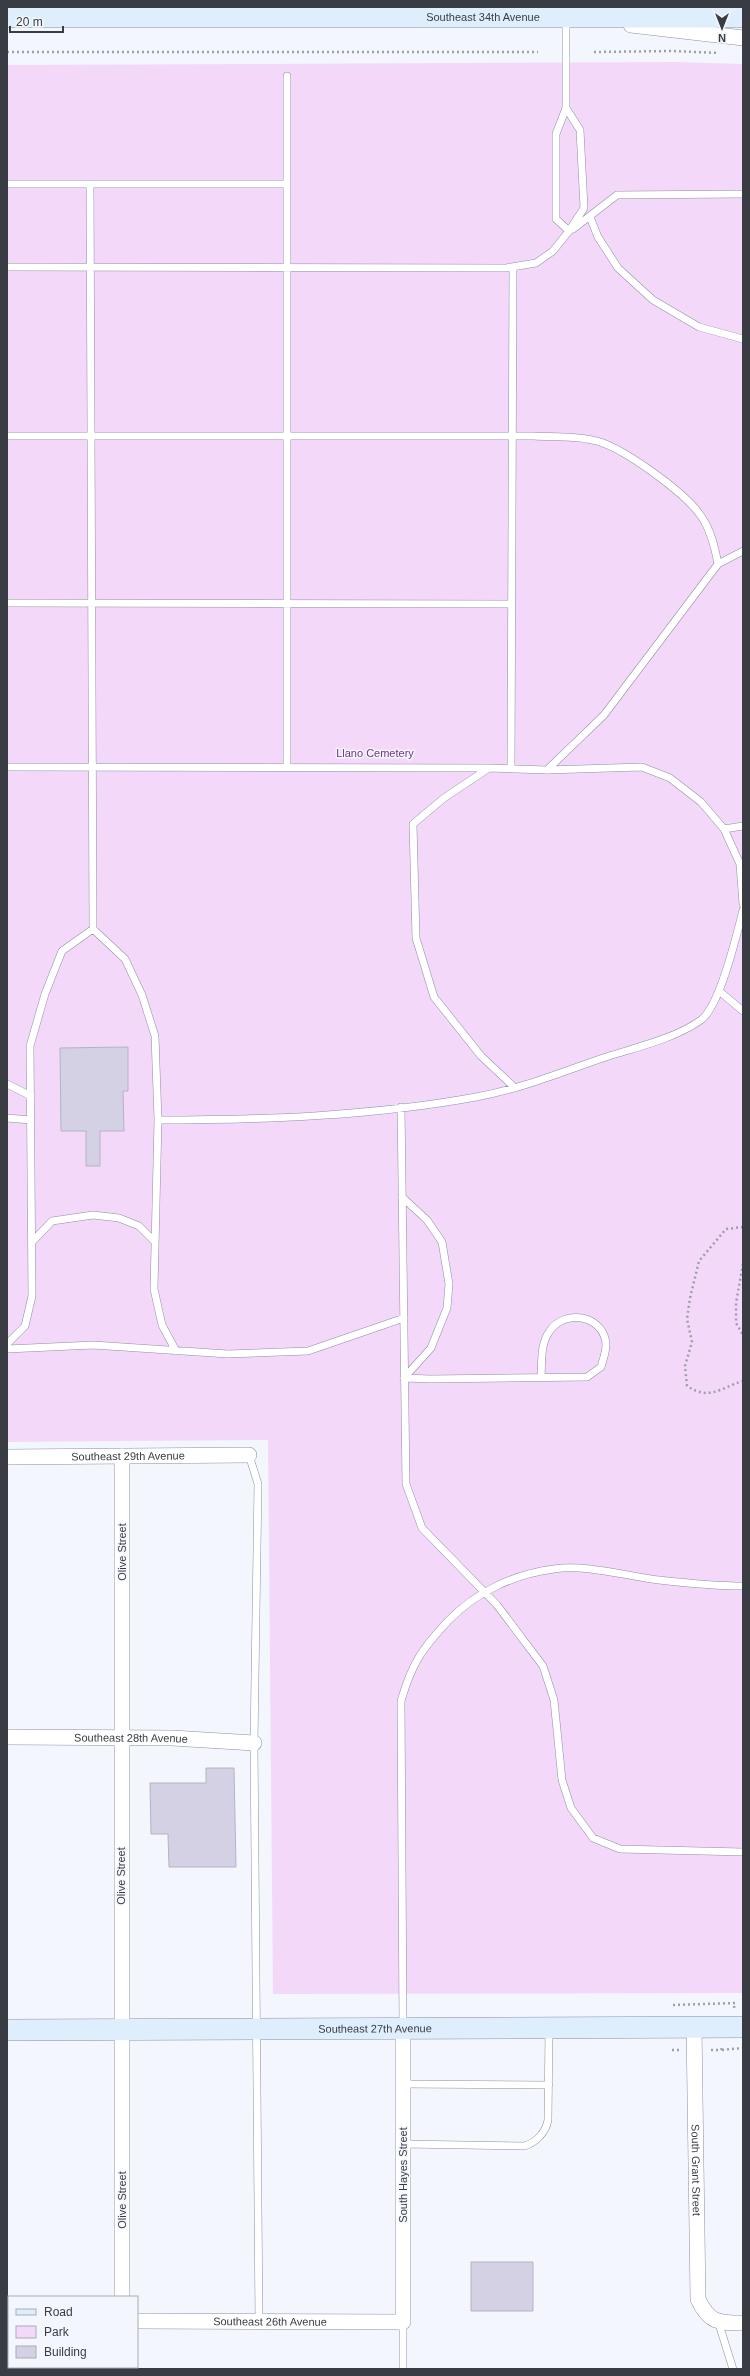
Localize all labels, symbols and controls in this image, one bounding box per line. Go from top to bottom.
scale bar [10,8,63,34]
north arrow [702,8,742,48]
street label: Southeast 34th Avenue [426,11,540,23]
text: 20 m [16,15,43,29]
text: N [718,32,726,44]
park label: Llano Cemetery [336,747,414,759]
street label: Southeast 29th Avenue [71,1450,185,1462]
street label: Olive Street [116,1523,128,1581]
street label: Southeast 28th Avenue [74,1731,188,1745]
street label: Olive Street [115,1847,127,1905]
street label: Southeast 27th Avenue [318,2022,432,2035]
street label: South Grant Street [689,2124,703,2216]
street label: South Hayes Street [397,2127,409,2223]
street label: Olive Street [116,2171,128,2229]
legend [8,2296,138,2368]
text: Road [44,2305,73,2319]
street label: Southeast 26th Avenue [213,2315,327,2328]
text: Park [44,2325,70,2339]
text: Building [44,2345,87,2359]

